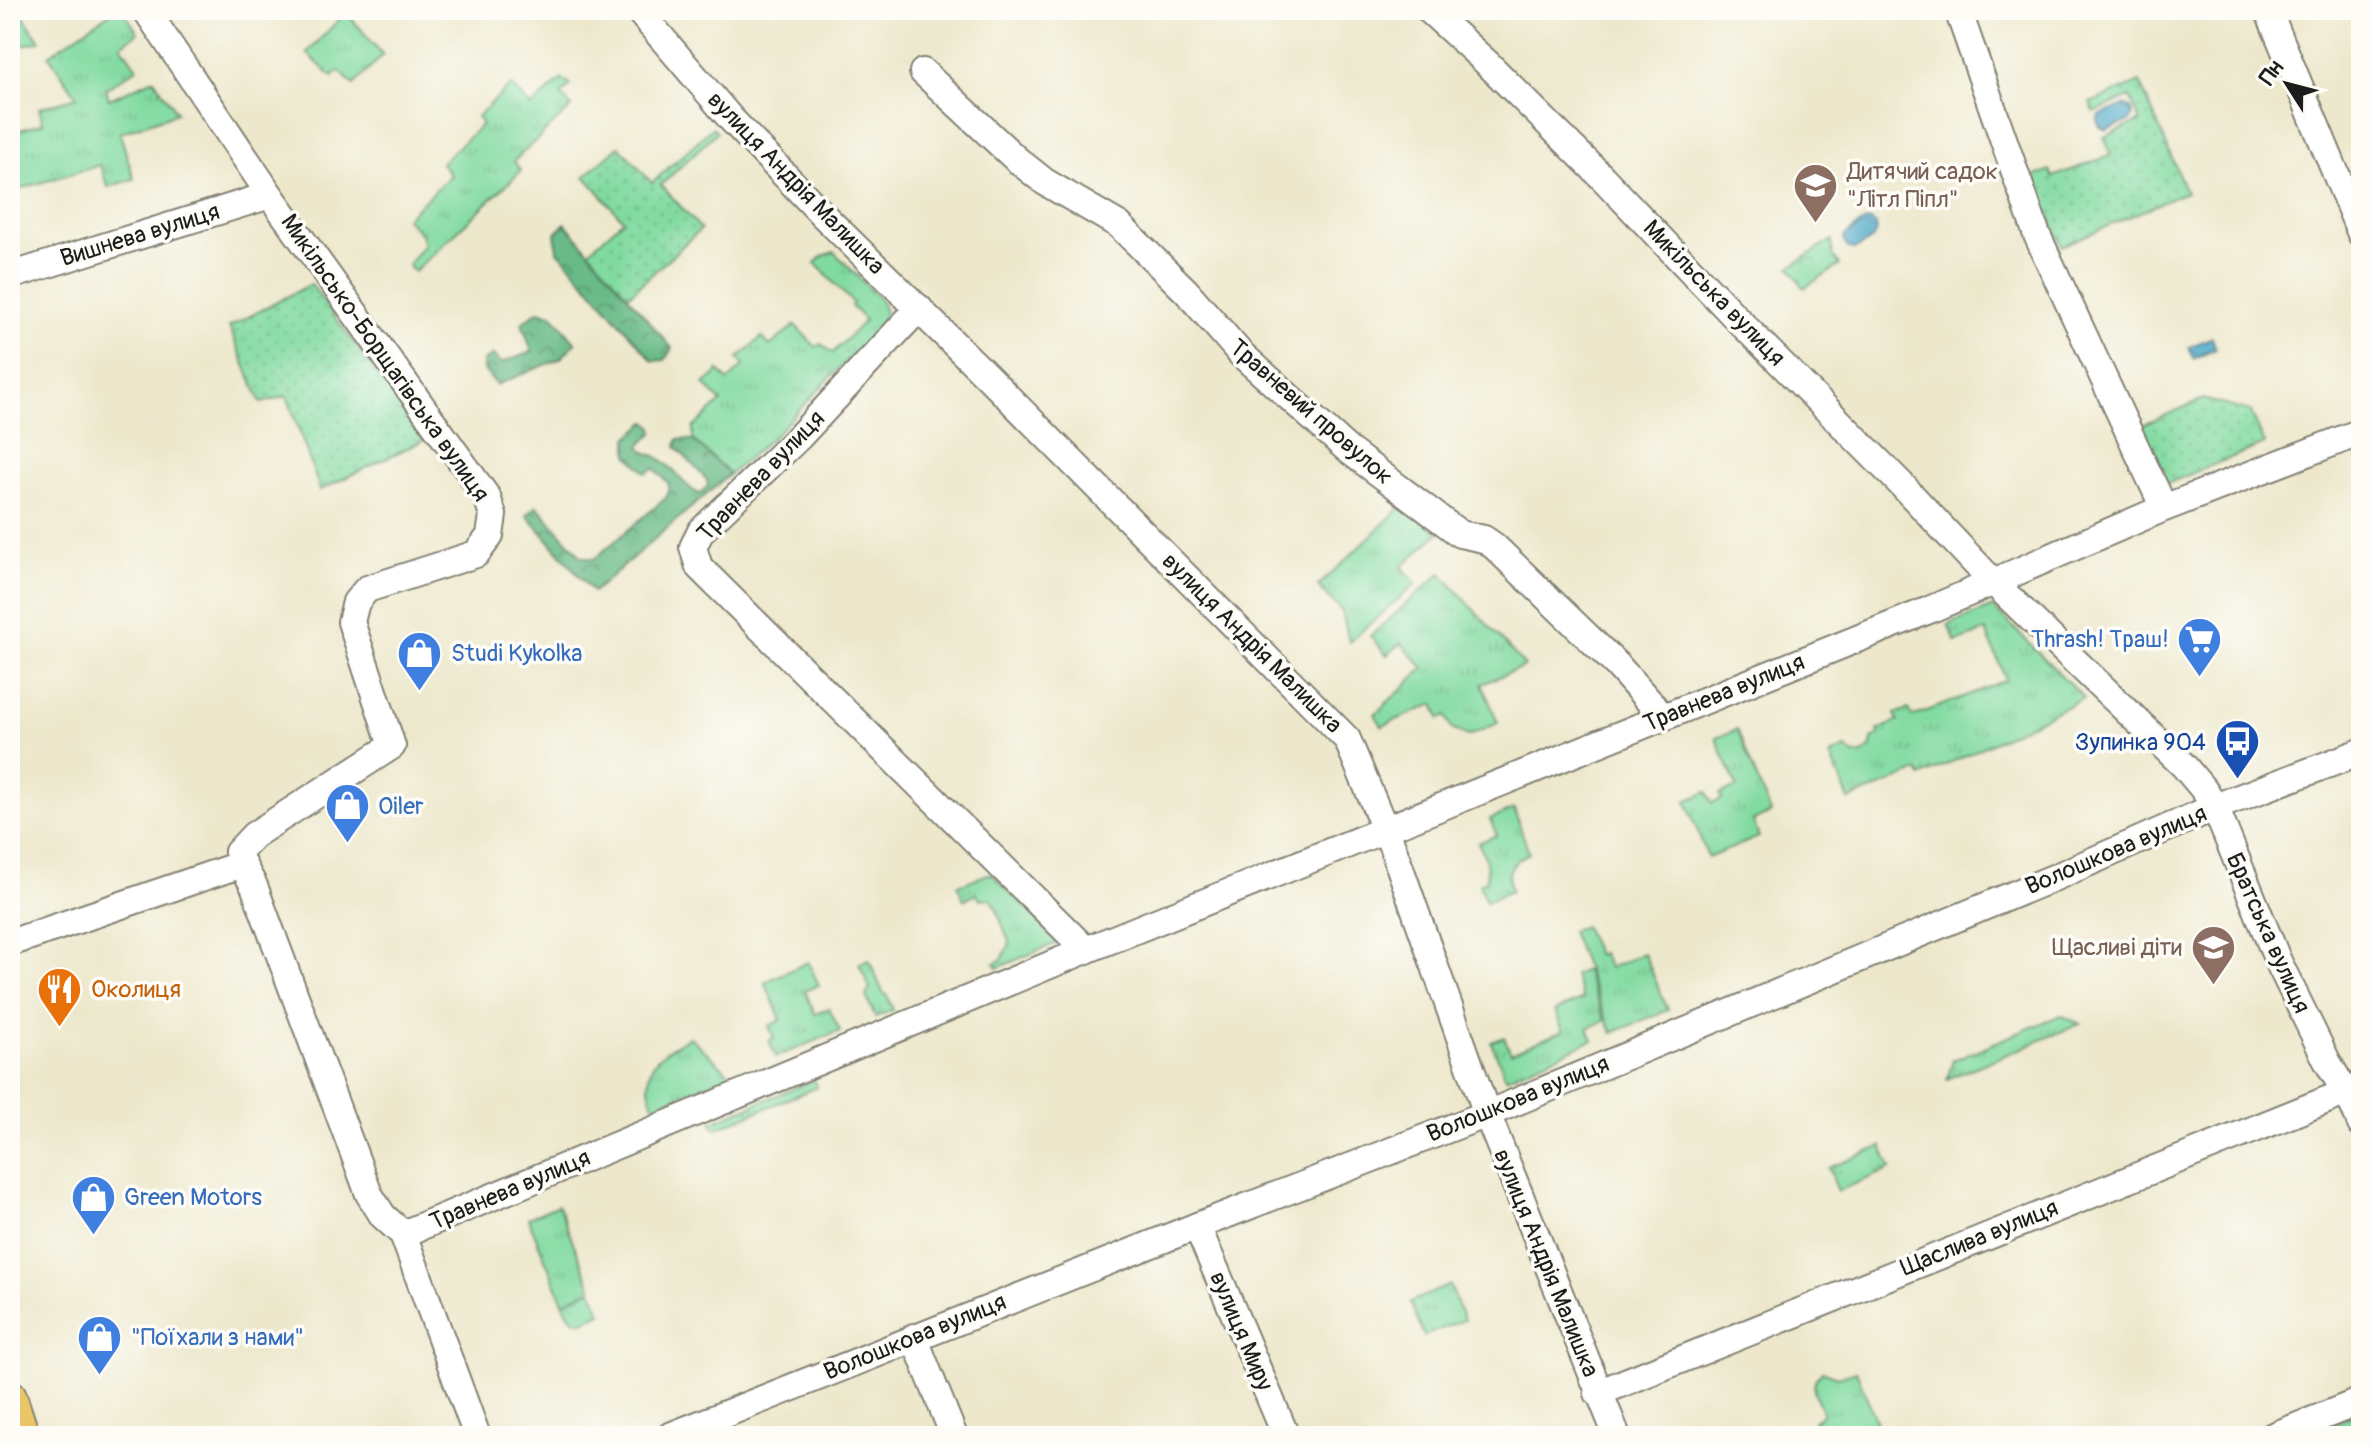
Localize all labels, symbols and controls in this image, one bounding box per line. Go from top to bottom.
north arrow [2247,44,2327,124]
text: Пн [2253,55,2290,91]
street label: вулиця Андрія Малишка [701,85,891,281]
place label: Дитячий садок "Літл Піпл" [1846,157,1998,214]
school or university icon: Дитячий садок "Літл Піпл" [1792,161,1840,224]
street label: Вишнева вулиця [57,197,223,273]
street label: Микільсько-Борщагівська вулиця [274,209,496,507]
street label: Микільська вулиця [1637,214,1791,372]
street label: Травневий провулок [1223,333,1399,491]
street label: Травнева вулиця [691,404,831,548]
street label: вулиця Андрія Малишка [1156,547,1348,739]
supermarket icon: Thrash! Траш! [2176,615,2224,678]
place label: Thrash! Траш! [2031,625,2169,654]
shop icon: Studi Kykolka [396,629,444,692]
place label: Studi Kykolka [451,639,582,668]
street label: Травнева вулиця [1639,647,1809,739]
bus stop icon: Зупинка 904 [2213,718,2261,781]
place label: Зупинка 904 [2075,728,2206,757]
shop icon: Oiler [323,782,371,845]
place label: Oiler [378,792,424,821]
street label: Волошкова вулиця [2021,799,2211,901]
street label: Братська вулиця [2220,848,2316,1018]
school or university icon: Щасливі діти [2189,923,2237,986]
place label: Щасливі діти [2051,933,2182,962]
restaurant icon: Околиця [36,965,84,1028]
place label: Околиця [91,975,181,1004]
street label: Волошкова вулиця [1423,1049,1613,1149]
street label: Травнева вулиця [425,1143,595,1237]
street label: вулиця Андрія Малишка [1487,1145,1605,1381]
shop icon: Green Motors [69,1173,117,1236]
place label: Green Motors [124,1183,262,1212]
street label: Щаслива вулиця [1896,1193,2062,1283]
street label: вулиця Миру [1203,1267,1279,1395]
street label: Волошкова вулиця [820,1287,1010,1387]
shop icon: "Поїхали з нами" [76,1313,124,1376]
place label: "Поїхали з нами" [131,1323,304,1352]

